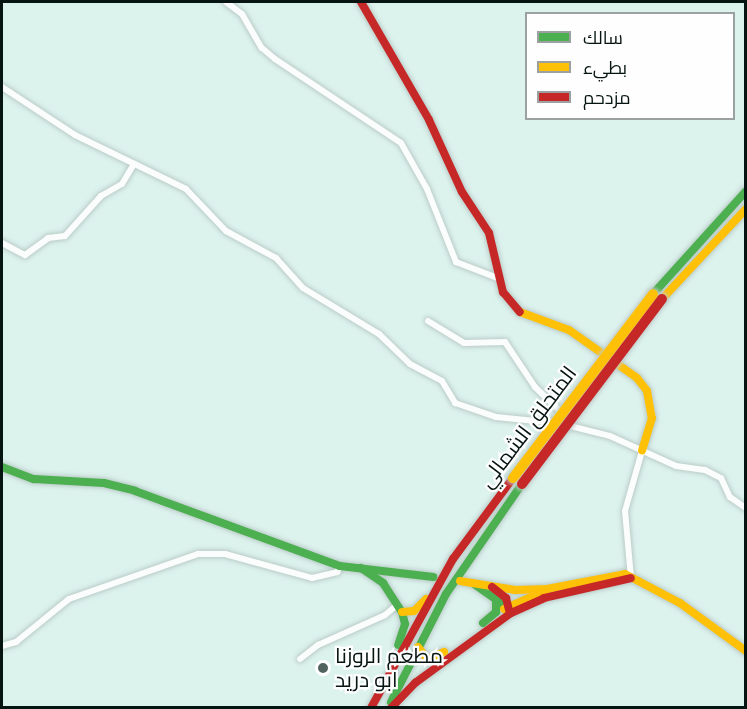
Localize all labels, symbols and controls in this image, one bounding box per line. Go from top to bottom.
legend [525,12,735,120]
text: سالك [583,27,623,49]
text: بطيء [583,57,627,79]
text: مزدحم [583,87,631,109]
street label: المتحلق الشمالي [474,361,582,493]
place label: مطعم الروزنا ابو دريد [335,643,443,693]
marker: مطعم الروزنا ابو دريد [316,661,330,675]

